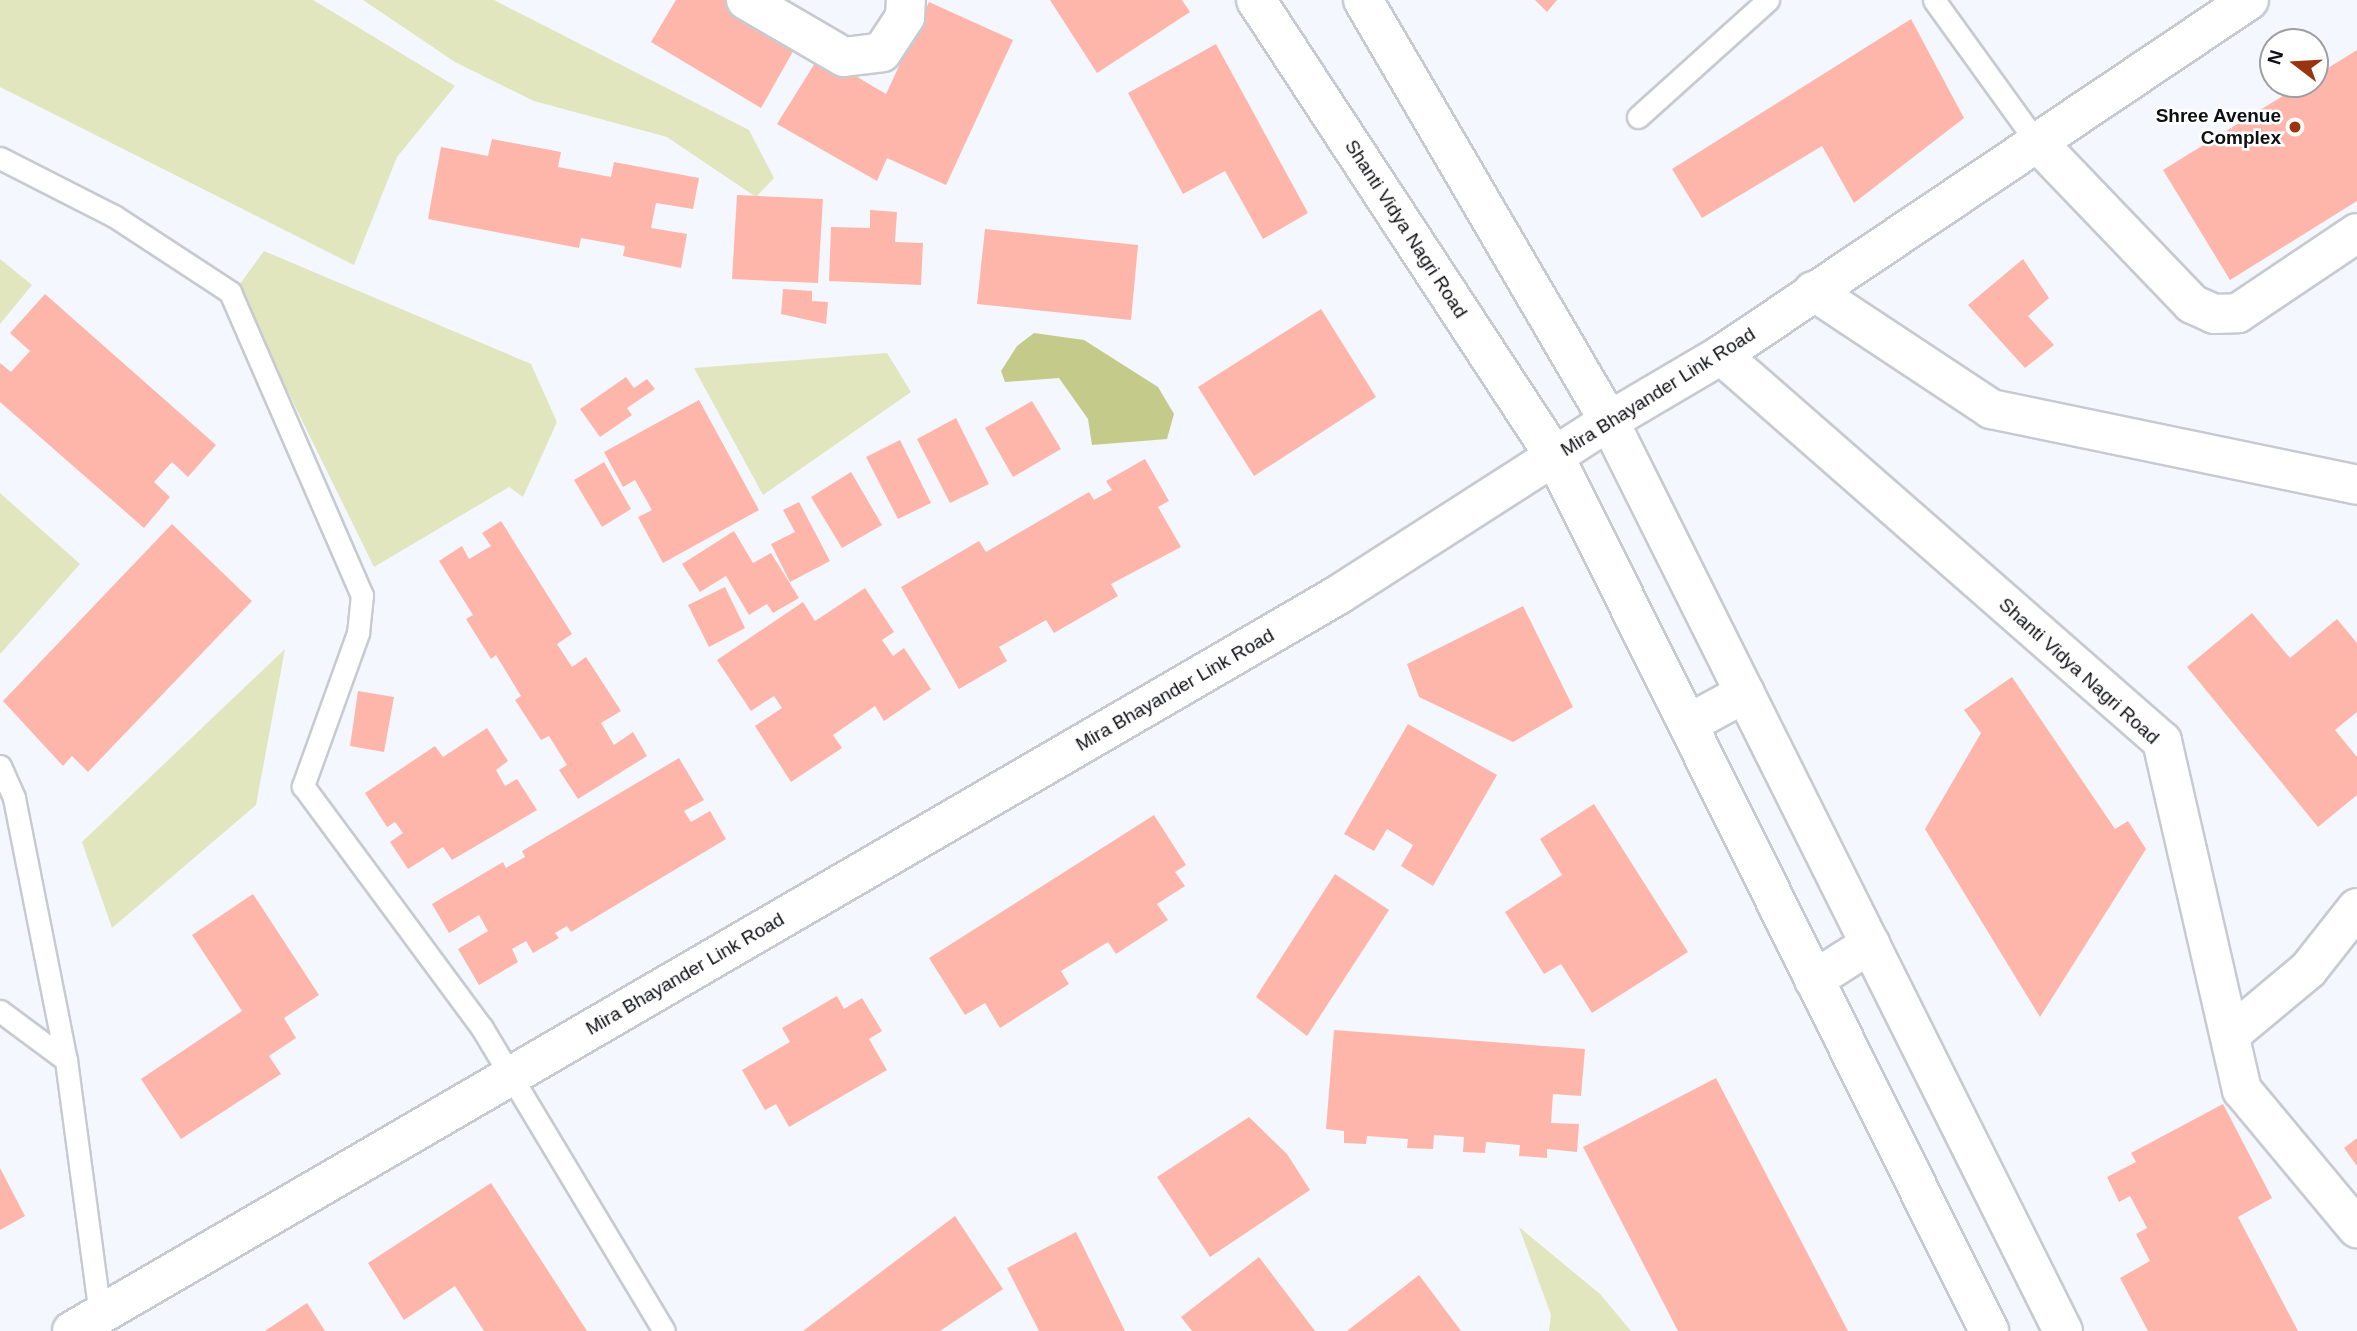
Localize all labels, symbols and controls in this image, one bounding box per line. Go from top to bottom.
north arrow [2259,28,2329,98]
text: N [2263,48,2287,67]
place label: Shree Avenue Complex [2155,105,2281,149]
marker: Shree Avenue Complex [2287,119,2303,135]
street label: Shanti Vidya Nagri Road [1340,136,1472,322]
street label: Mira Bhayander Link Road [1557,323,1759,461]
street label: Shanti Vidya Nagri Road [1994,593,2164,749]
street label: Mira Bhayander Link Road [1072,624,1278,756]
street label: Mira Bhayander Link Road [582,908,788,1040]

